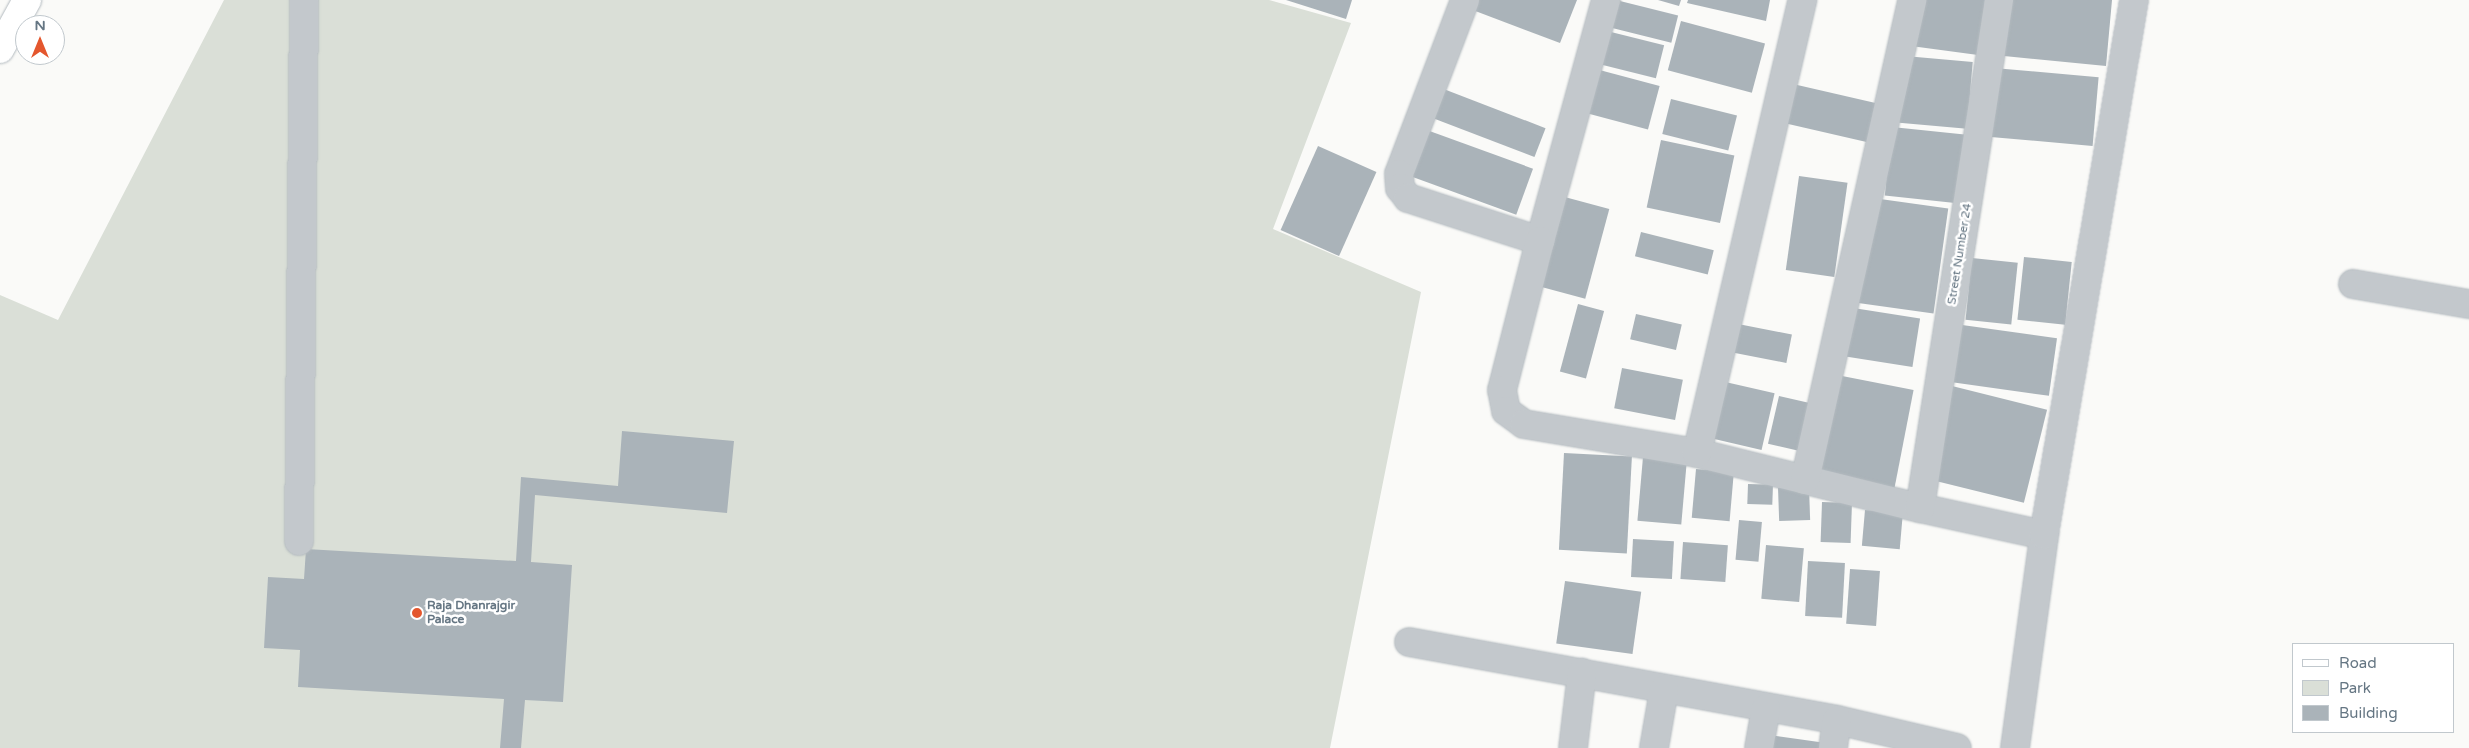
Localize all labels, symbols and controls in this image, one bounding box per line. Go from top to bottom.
north arrow [15,15,65,65]
text: N [34,17,46,34]
street label: Street Number 24 [1945,202,1975,306]
place label: Raja Dhanrajgir Palace [427,599,515,627]
marker: Raja Dhanrajgir Palace [411,607,423,619]
legend [2292,643,2454,733]
text: Road [2339,654,2377,672]
text: Park [2339,679,2371,697]
text: Building [2339,704,2398,722]

